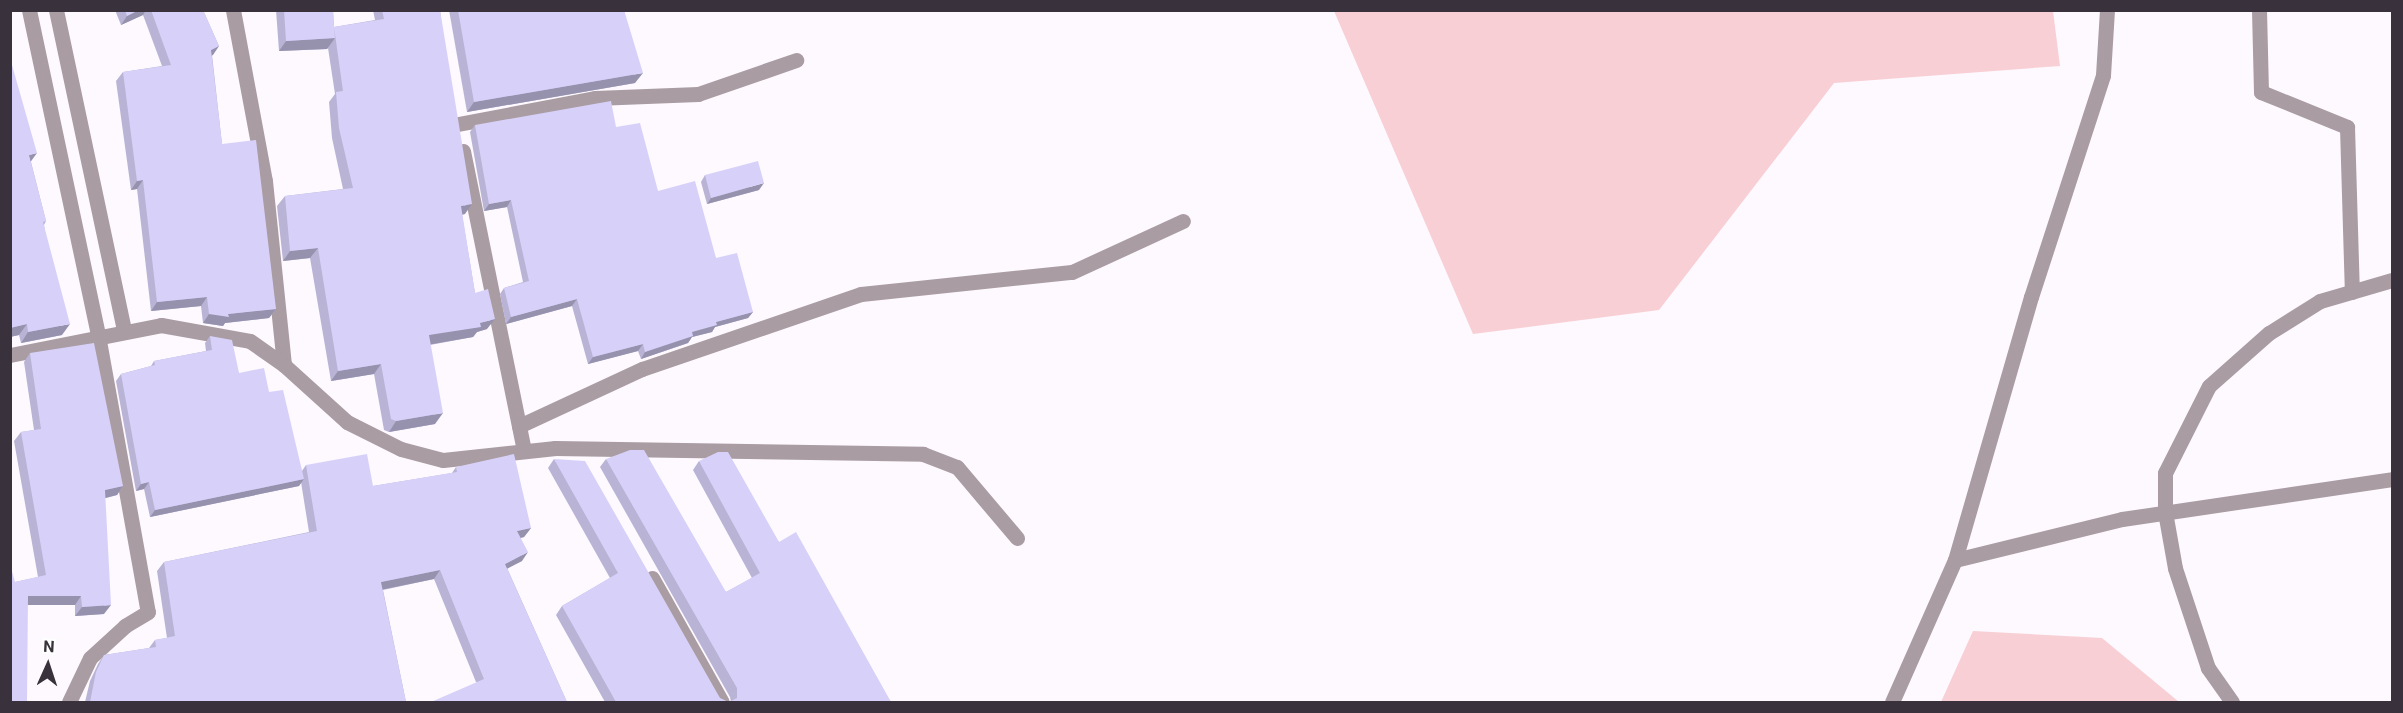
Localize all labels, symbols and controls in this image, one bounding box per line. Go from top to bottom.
north arrow [18,635,78,695]
text: N [43,637,55,656]

